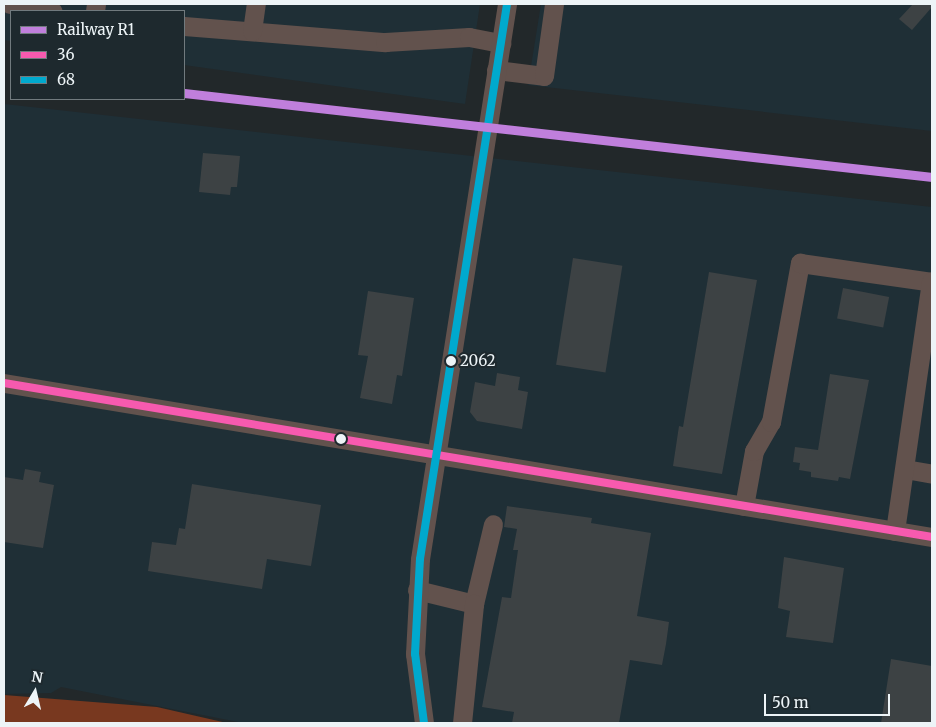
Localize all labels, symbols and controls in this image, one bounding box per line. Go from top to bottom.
legend [10,10,185,100]
text: Railway R1 [57,20,135,39]
text: 36 [57,45,74,64]
text: 68 [57,70,75,89]
place label: 2062 [460,352,496,370]
marker: 2062 [446,356,456,366]
unlabelled marker [336,434,346,444]
north arrow [10,667,60,717]
text: N [30,667,44,687]
scale bar [766,684,892,716]
text: 50 m [772,693,809,712]

